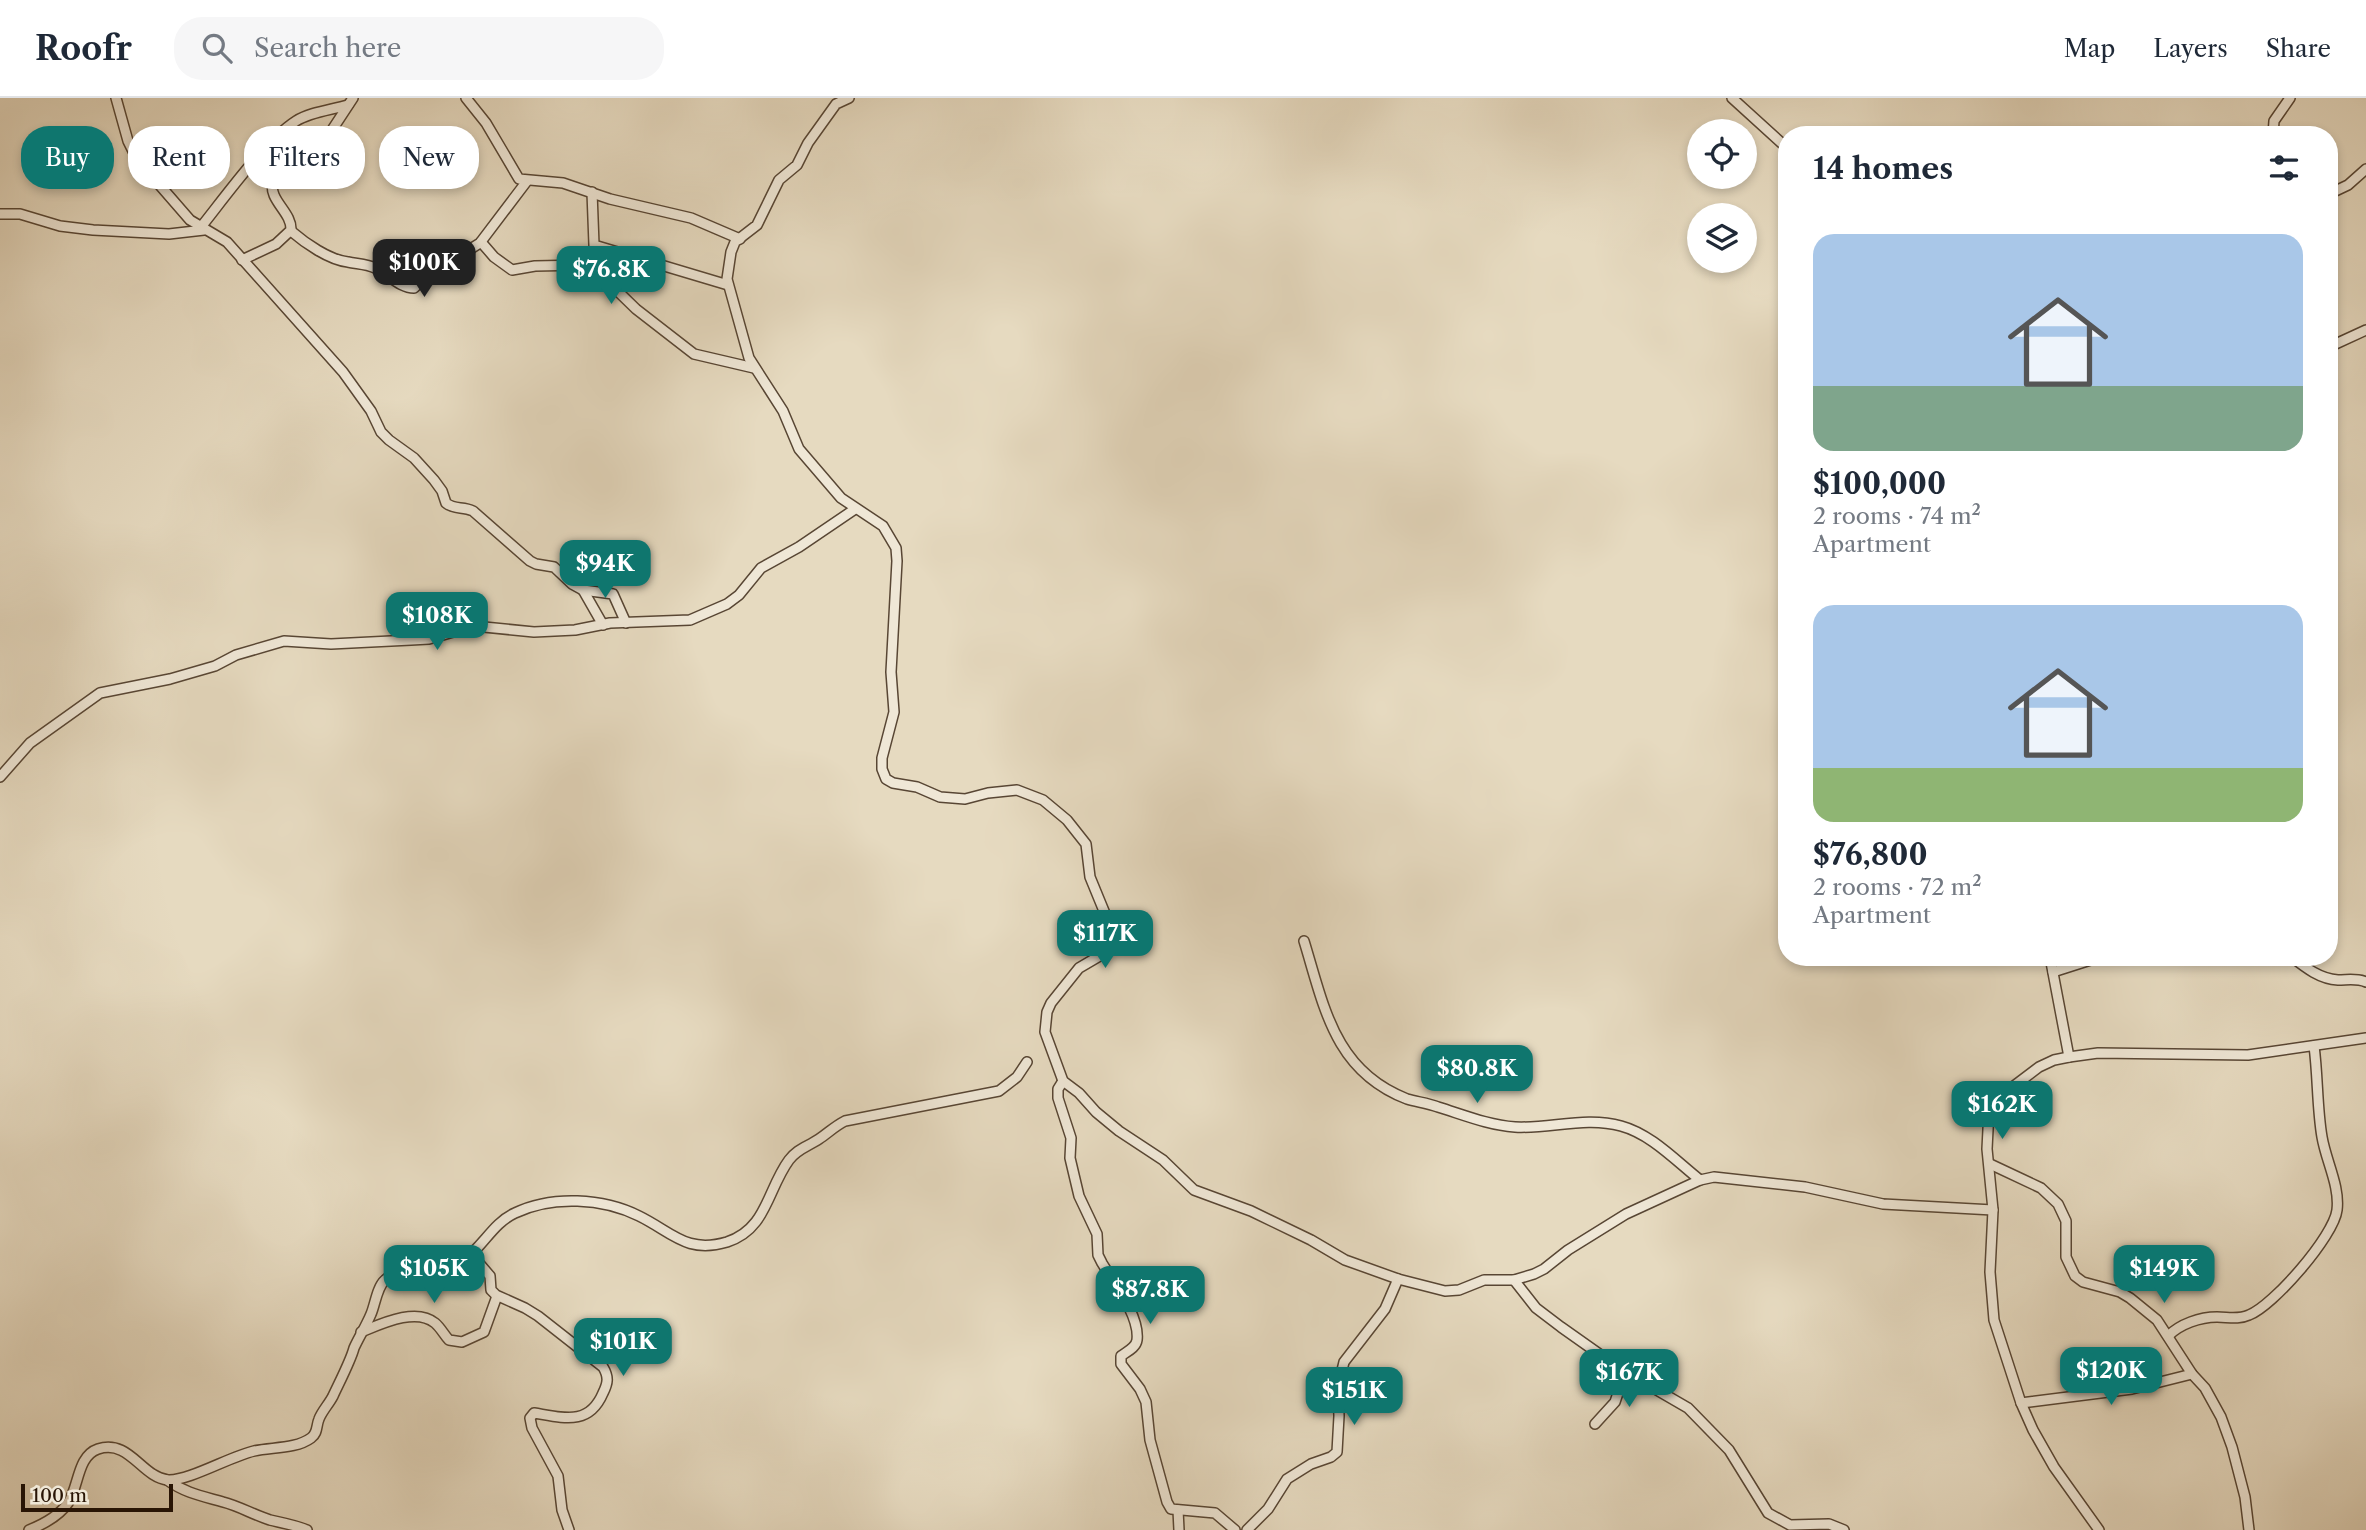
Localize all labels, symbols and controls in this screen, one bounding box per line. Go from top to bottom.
search box [174,17,664,80]
text: Roofr [35,28,132,69]
icon: search [198,29,236,67]
text: Search here [254,32,401,64]
text: Map [2064,34,2115,63]
text: Layers [2153,34,2228,63]
text: Share [2266,34,2331,63]
map controls [1687,119,1757,273]
button: locate [1687,119,1757,189]
chip: Buy [21,126,114,189]
chip: Rent [128,126,230,189]
chip: Filters [244,126,365,189]
chip: New [379,126,479,189]
icon: filters [2265,149,2303,187]
text: 14 homes [1813,150,1953,187]
button: layers [1687,203,1757,273]
pin: $100K [375,240,473,299]
pin: $76.8K [554,246,668,306]
text: $100K [389,248,459,276]
text: $76.8K [573,255,649,283]
icon: home [1995,279,2121,405]
text: $100,000 [1813,465,1946,502]
text: 2 rooms · 74 m² [1813,502,1981,530]
text: Apartment [1813,530,1931,558]
pin: $94K [564,540,646,600]
text: $94K [576,549,634,577]
pin: $108K [388,592,486,652]
text: $108K [402,601,472,629]
icon: home [1995,650,2121,776]
text: $76,800 [1813,836,1928,873]
text: 2 rooms · 72 m² [1813,873,1982,901]
text: Apartment [1813,901,1931,929]
pin: $117K [1056,910,1154,970]
text: $117K [1073,919,1137,947]
pin: $80.8K [1420,1046,1534,1105]
text: $80.8K [1437,1054,1517,1082]
pin: $162K [1953,1082,2051,1141]
text: $162K [1968,1090,2036,1118]
pin: $105K [385,1246,483,1305]
pin: $149K [2115,1246,2213,1305]
text: $105K [400,1254,468,1282]
text: $149K [2130,1254,2198,1282]
pin: $87.8K [1093,1266,1207,1326]
text: $87.8K [1112,1275,1188,1303]
pin: $101K [574,1318,672,1378]
text: $101K [590,1327,656,1355]
pin: $120K [2062,1348,2160,1407]
pin: $167K [1580,1350,1678,1409]
text: $120K [2076,1356,2146,1384]
text: $167K [1595,1358,1663,1386]
pin: $151K [1305,1368,1403,1427]
text: $151K [1322,1376,1386,1404]
scale bar [21,1481,173,1513]
text: 100 m [32,1484,87,1507]

